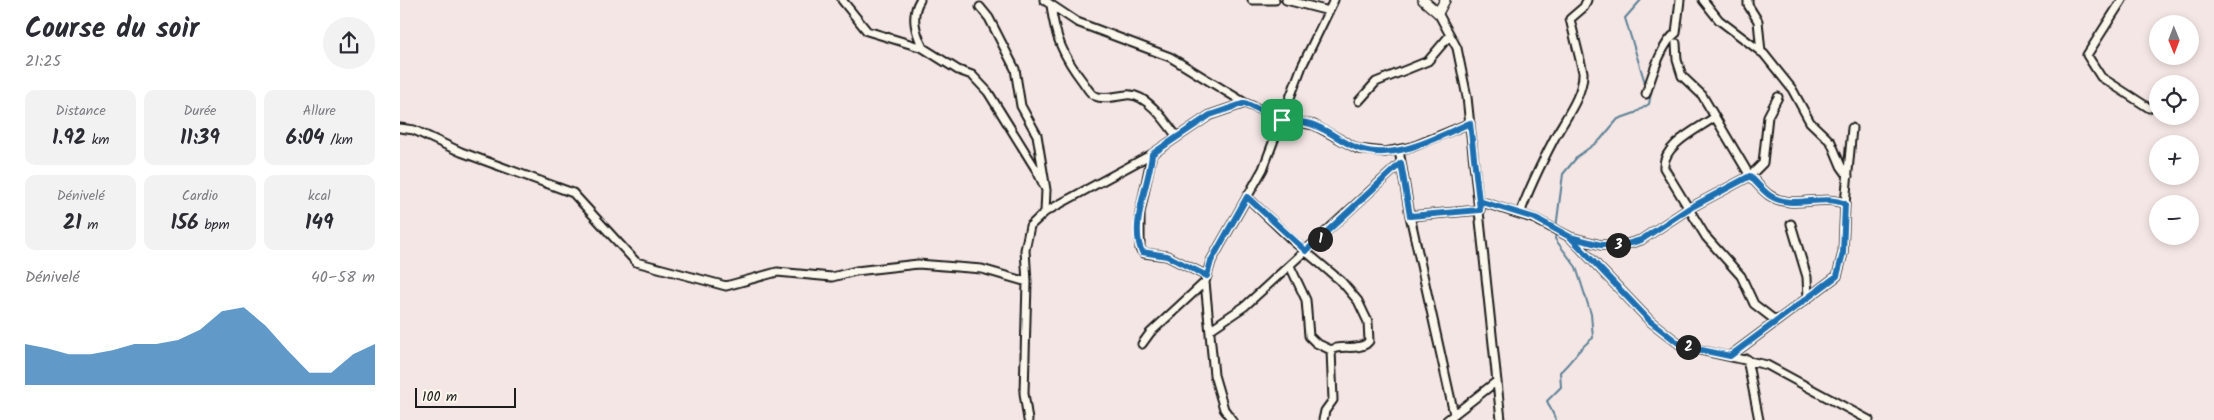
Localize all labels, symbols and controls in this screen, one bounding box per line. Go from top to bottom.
text: Course du soir [25,7,199,52]
north arrow [2149,15,2199,65]
map controls [2149,15,2199,245]
button: share [323,17,375,69]
text: 21:25 [25,49,61,74]
button: locate [2149,75,2199,125]
pin [1261,99,1303,141]
text: Distance [56,100,106,122]
text: Durée [184,100,216,122]
text: Allure [303,100,336,122]
icon: arrive [1268,106,1296,134]
text: 1.92 [52,122,86,155]
text: 11:39 [180,122,220,155]
text: 6:04 [286,122,325,155]
text: km [86,129,109,151]
text: /km [325,129,353,151]
button: + [2149,135,2199,185]
text: Dénivelé [57,185,105,207]
text: Cardio [182,185,218,207]
text: kcal [308,185,331,207]
button: − [2149,195,2199,245]
text: 21 [63,207,82,240]
text: 156 [170,207,199,240]
text: 149 [305,207,334,240]
text: m [82,214,98,236]
text: bpm [199,214,230,236]
pin: 1 [1308,226,1332,252]
text: 1 [1318,228,1323,250]
pin: 3 [1606,232,1630,258]
text: 3 [1615,234,1622,256]
text: Dénivelé [25,265,80,290]
text: 40–58 m [311,265,375,290]
pin: 2 [1676,334,1700,360]
text: 2 [1684,336,1693,358]
scale bar [415,385,516,408]
text: 100 m [422,386,457,408]

